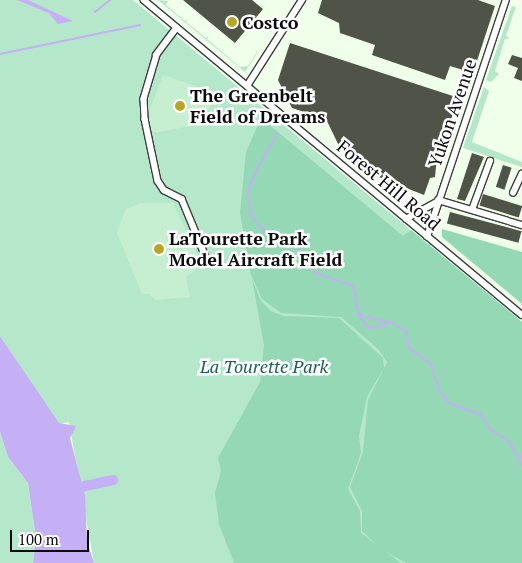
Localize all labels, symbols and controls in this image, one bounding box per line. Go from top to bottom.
place label: Costco [242,11,299,33]
marker: Costco [226,16,238,28]
street label: Yukon Avenue [423,56,481,170]
place label: The Greenbelt Field of Dreams [190,85,325,128]
marker: The Greenbelt Field of Dreams [174,100,186,112]
street label: Forest Hill Road [333,135,445,235]
place label: LaTourette Park Model Aircraft Field [169,228,342,270]
marker: LaTourette Park Model Aircraft Field [153,243,165,255]
park label: La Tourette Park [200,355,328,377]
scale bar [12,520,91,552]
text: 100 m [18,529,59,549]

